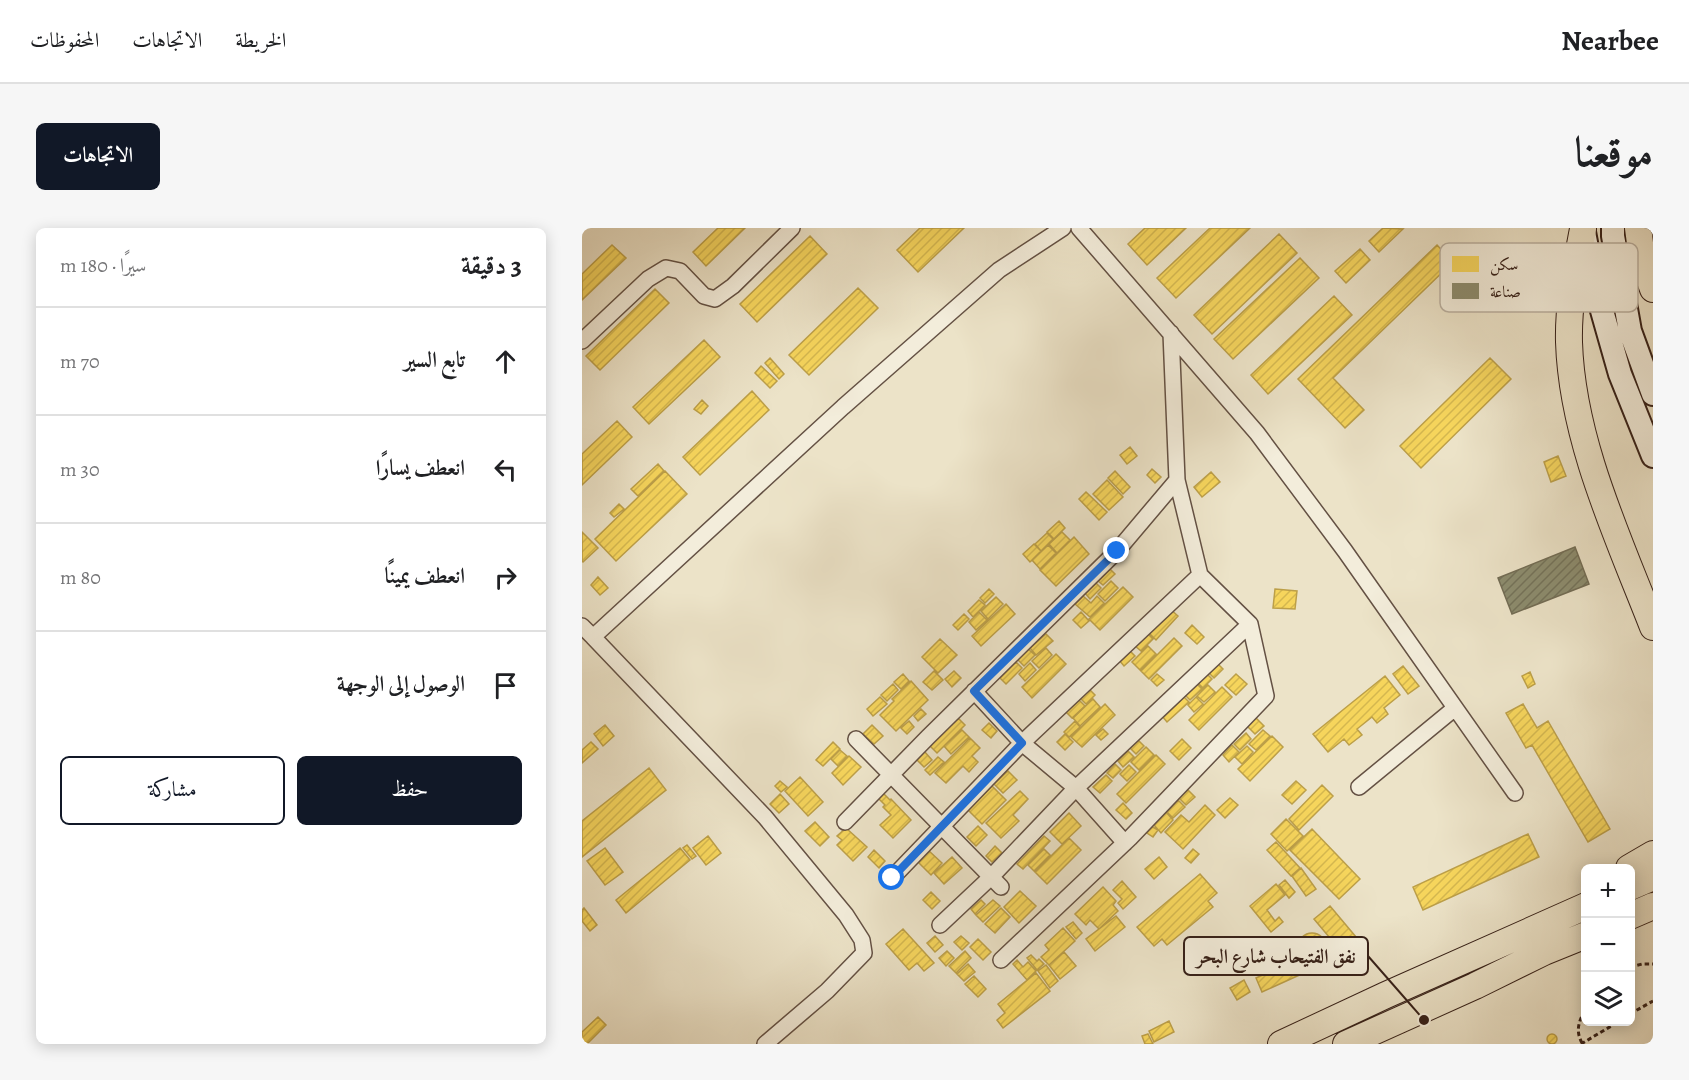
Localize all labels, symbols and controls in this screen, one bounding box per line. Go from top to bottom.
text: Nearbee [1561,22,1659,60]
text: المحفوظات [30,26,99,54]
text: الاتجاهات [132,26,202,54]
text: الخريطة [235,26,286,54]
button: الاتجاهات [36,123,160,190]
text: موقعنا [1575,123,1653,180]
legend [1440,243,1638,312]
text: 3 دقيقة [461,248,522,283]
text: سيرًا · 180 m [60,252,146,279]
text: سكن [1490,254,1518,276]
text: صناعة [1490,281,1521,303]
text: تابع السير [404,345,465,375]
icon: ahead [489,345,522,378]
text: 70 m [60,348,100,375]
text: انعطف يسارًا [376,453,465,483]
icon: left [489,453,522,486]
text: 30 m [60,456,100,483]
route end [1103,537,1129,563]
text: انعطف يمينًا [385,561,465,591]
icon: right [489,561,522,594]
text: 80 m [60,564,101,591]
text: الوصول إلى الوجهة [337,669,465,699]
icon: arrive [489,669,522,702]
button: مشاركة [60,756,285,825]
button: حفظ [297,756,522,825]
route start [878,864,904,890]
map controls [1581,864,1635,1026]
button: + [1581,864,1635,918]
button: − [1581,918,1635,972]
callout: نفق الفتيحاب شارع البحر [1184,937,1368,975]
text: نفق الفتيحاب شارع البحر [1194,943,1356,973]
button: layers [1581,972,1635,1026]

